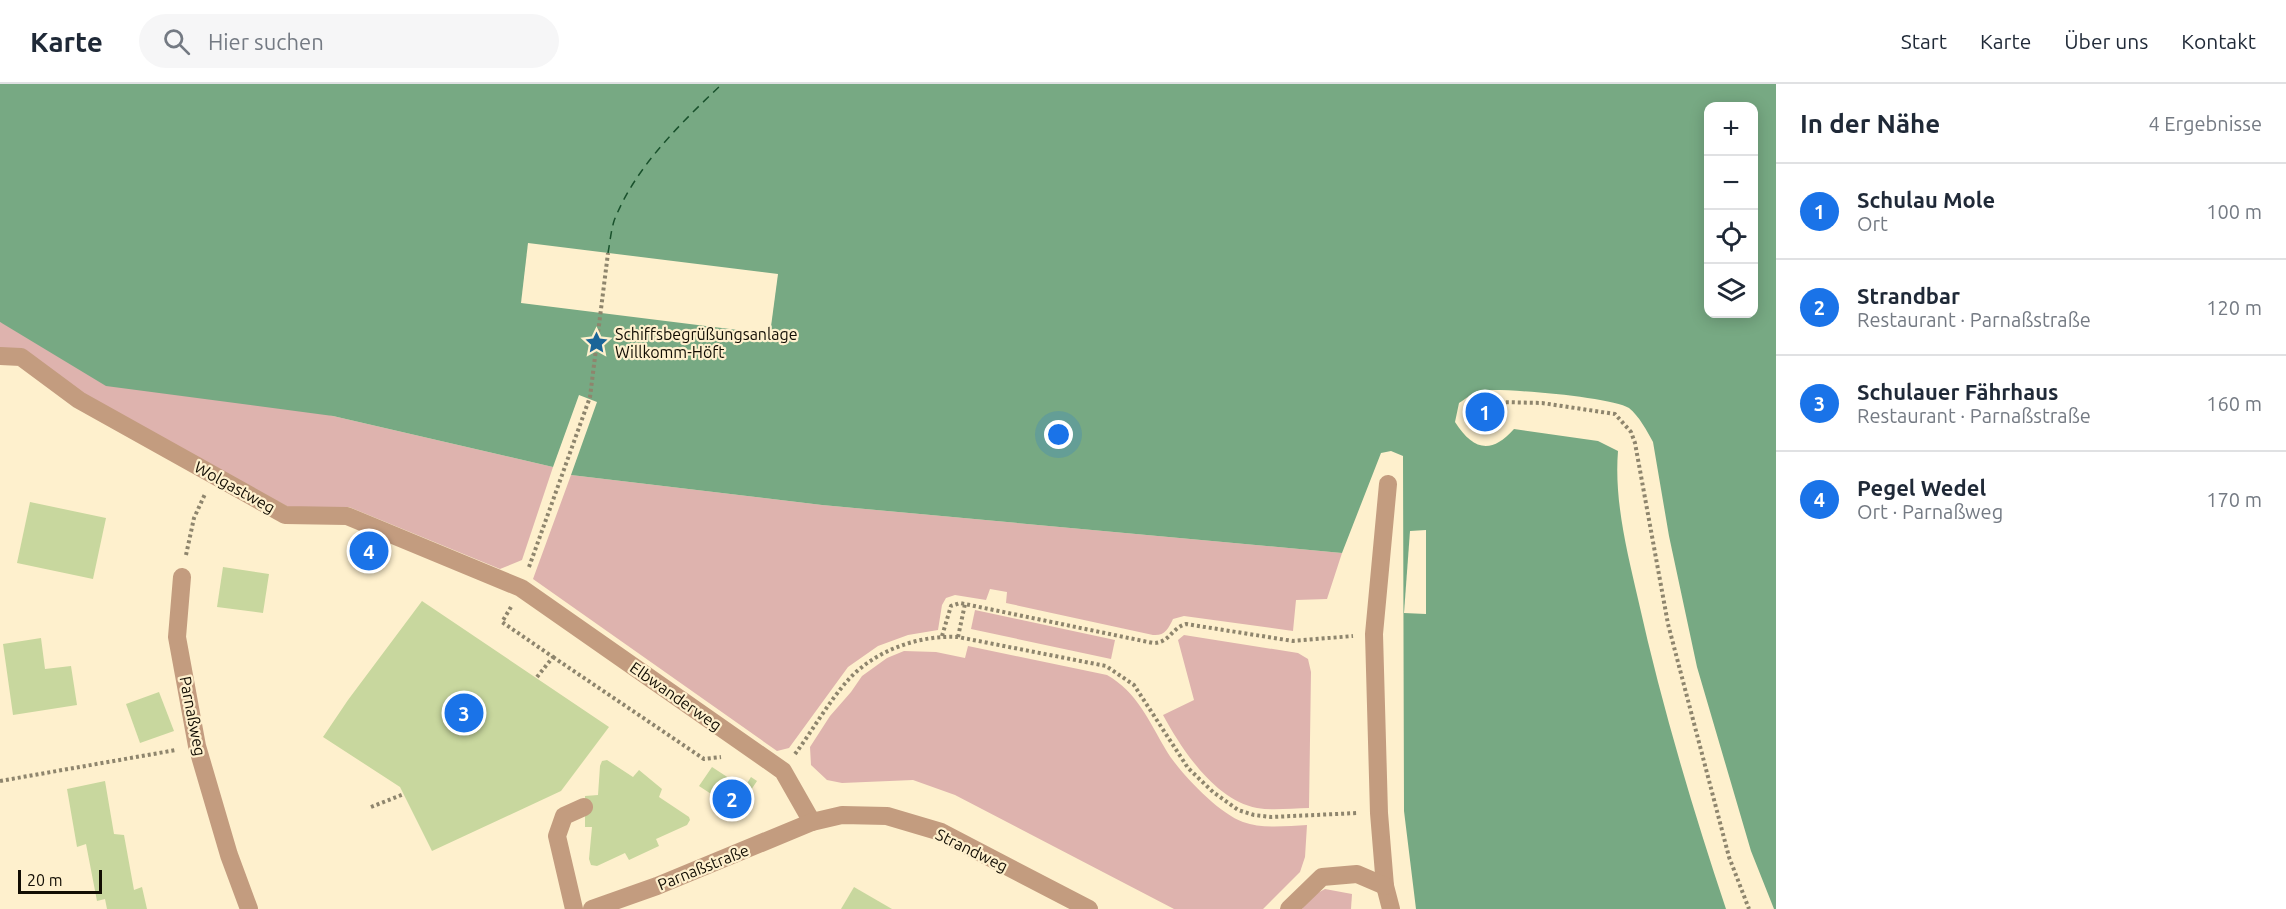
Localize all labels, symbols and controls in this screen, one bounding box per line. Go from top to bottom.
search box [139,14,559,68]
icon: search [160,25,193,58]
text: Karte [30,26,103,57]
text: Hier suchen [208,29,324,54]
text: Start [1901,29,1947,53]
text: Karte [1980,29,2031,53]
text: Über uns [2064,29,2148,53]
text: Kontakt [2181,29,2256,53]
map controls [1704,102,1758,318]
button: + [1704,102,1758,156]
text: In der Nähe [1800,109,1940,138]
text: 4 Ergebnisse [2148,112,2262,135]
button: − [1704,156,1758,210]
text: Schulau Mole [1857,187,1995,212]
text: 1 [1814,200,1825,223]
text: 100 m [2206,200,2262,223]
button: locate [1704,210,1758,264]
text: Ort [1857,212,1888,235]
button: layers [1704,264,1758,318]
text: Strandbar [1857,283,1960,308]
text: 2 [1814,296,1825,319]
text: 120 m [2206,296,2262,319]
text: Restaurant · Parnaßstraße [1857,308,2091,331]
place label: Schiffsbegrüßungsanlage Willkomm-Höft [615,325,797,361]
place icon: Schiffsbegrüßungsanlage Willkomm-Höft [584,330,610,356]
text: Schulauer Fährhaus [1857,379,2058,404]
pin: 1 [1466,390,1504,434]
text: 3 [1814,392,1825,415]
text: 160 m [2206,392,2262,415]
text: Restaurant · Parnaßstraße [1857,404,2091,427]
your location [1044,420,1073,449]
street label: Wolgastweg [192,458,278,516]
text: Pegel Wedel [1857,475,1986,500]
text: 4 [1814,488,1825,511]
text: 170 m [2206,488,2262,511]
text: Ort · Parnaßweg [1857,500,2003,523]
pin: 4 [350,528,388,574]
street label: Elbwanderweg [627,658,725,734]
street label: Parnaßweg [176,675,210,757]
pin: 3 [444,690,484,736]
pin: 2 [712,776,752,822]
street label: Strandweg [933,825,1011,875]
street label: Parnaßstraße [655,841,751,893]
scale bar [18,867,102,894]
text: 20 m [27,871,63,889]

